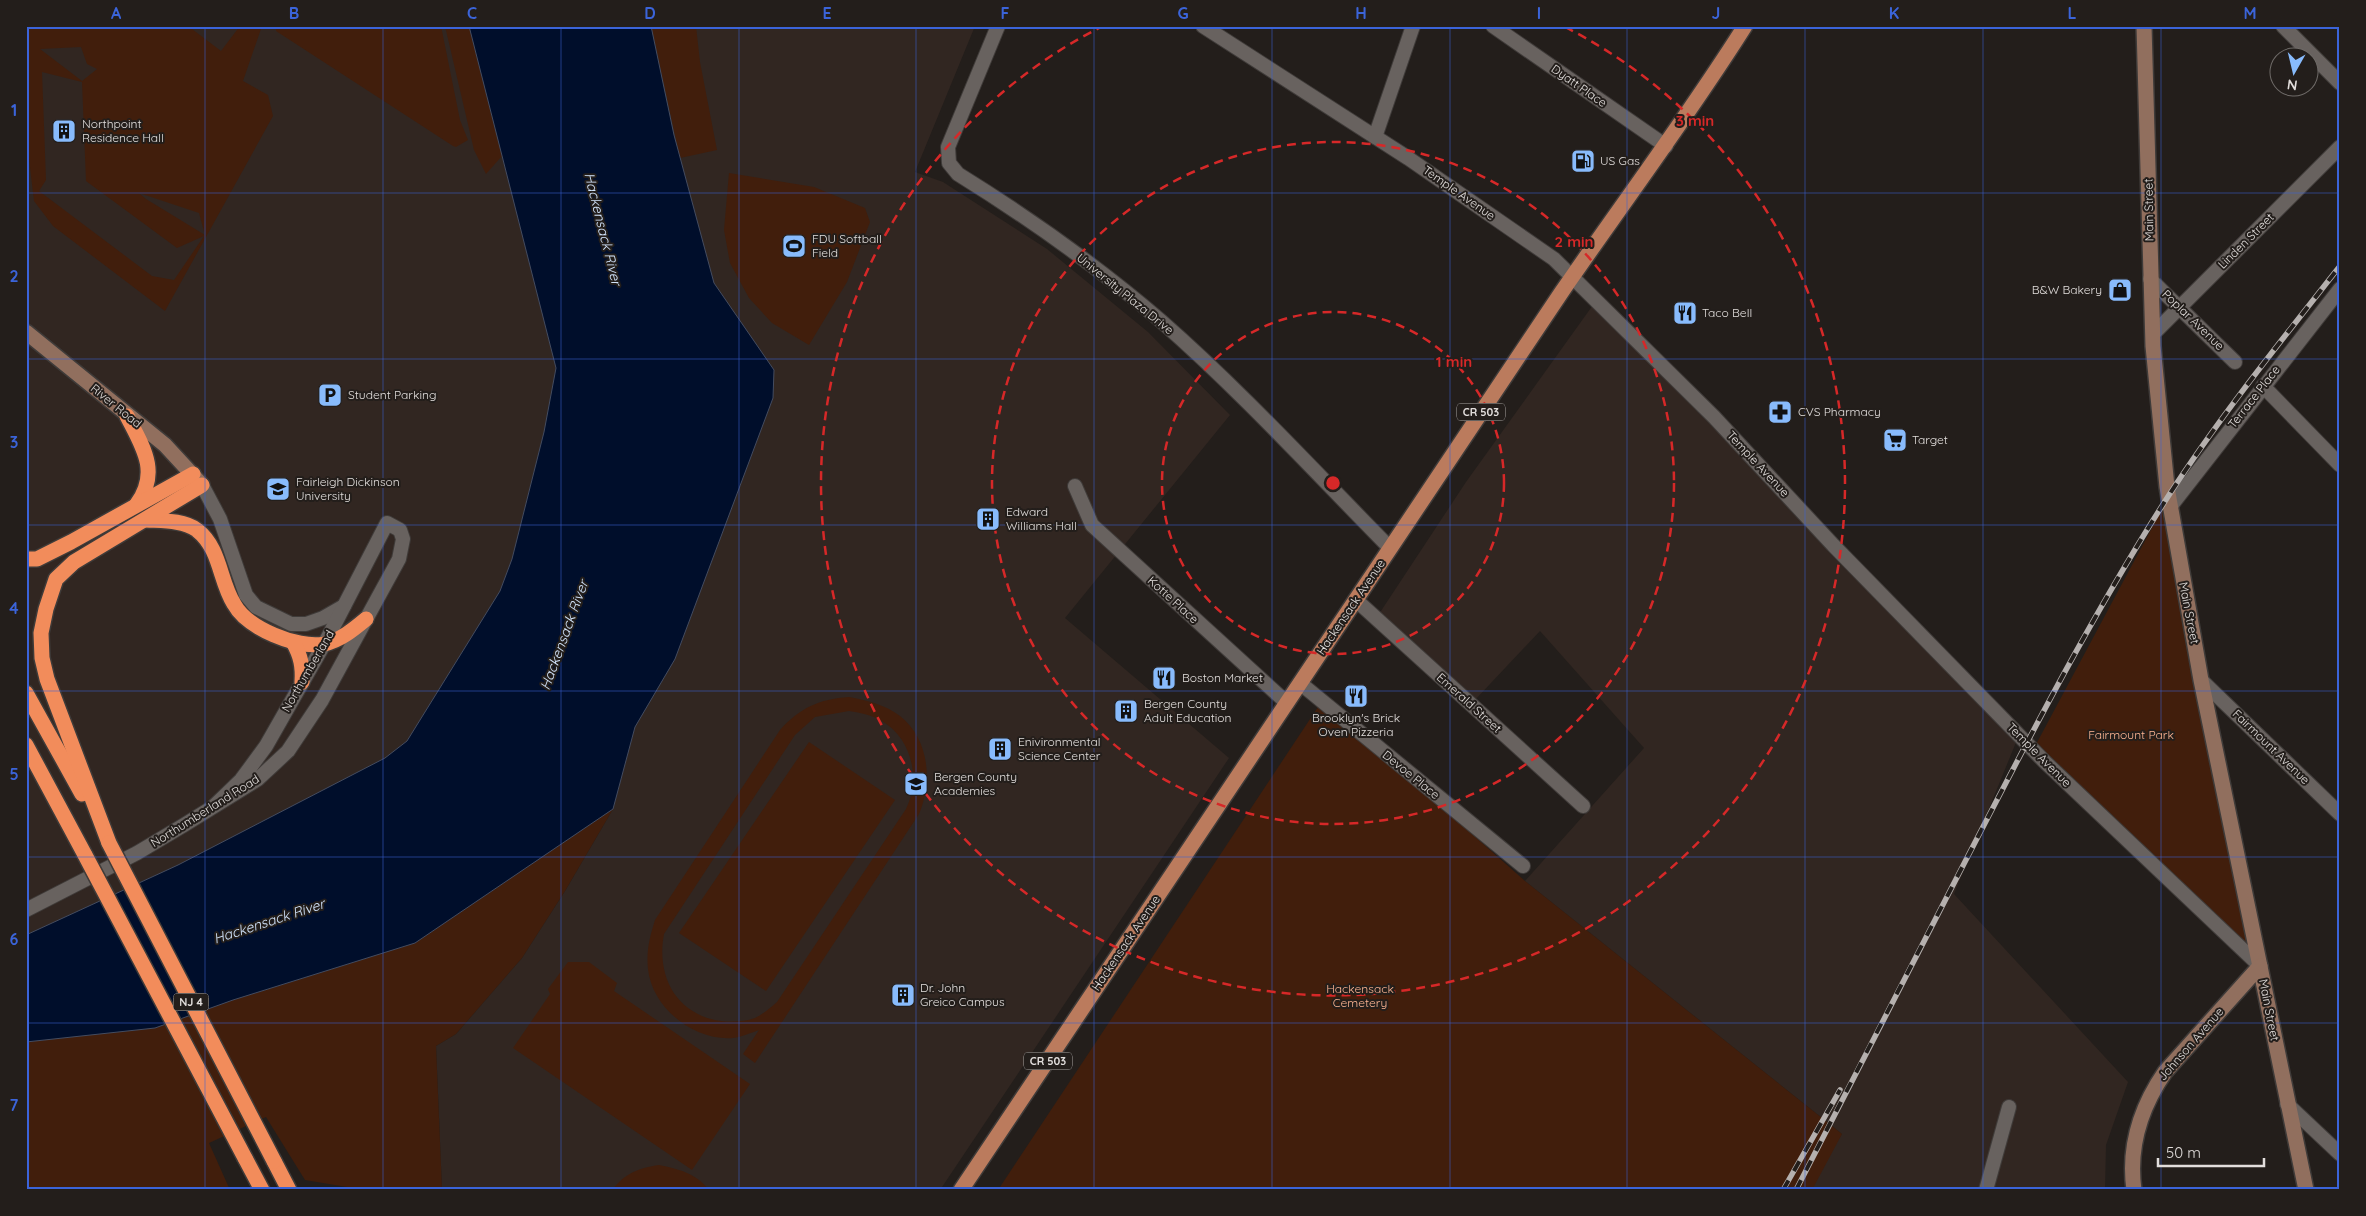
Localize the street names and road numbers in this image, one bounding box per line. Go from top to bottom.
street label: Dyatt Place [1549,61,1610,110]
street label: Temple Avenue [1420,162,1498,223]
street label: Main Street [2140,178,2157,242]
street label: Linden Street [2215,210,2277,272]
street label: University Plaza Drive [1074,250,1177,337]
street label: Poplar Avenue [2159,286,2228,353]
street label: Terrace Place [2224,362,2283,431]
street label: River Road [88,380,145,431]
road number: CR 503 [1457,404,1505,421]
street label: Temple Avenue [1724,428,1793,500]
street label: Hackensack Avenue [1313,556,1388,657]
street label: Kotte Place [1145,573,1202,627]
street label: Main Street [2176,581,2203,645]
street label: Northumberland [278,627,337,714]
street label: Emerald Street [1434,670,1505,736]
street label: Fairmount Avenue [2230,706,2313,787]
street label: Temple Avenue [2004,719,2075,790]
street label: Devoe Place [1380,747,1443,802]
street label: Northumberland Road [148,771,262,850]
street label: Hackensack Avenue [1088,892,1163,993]
street label: Main Street [2256,978,2283,1042]
road number: NJ 4 [174,994,208,1010]
street label: Johnson Avenue [2155,1004,2227,1083]
road number: CR 503 [1024,1052,1072,1070]

